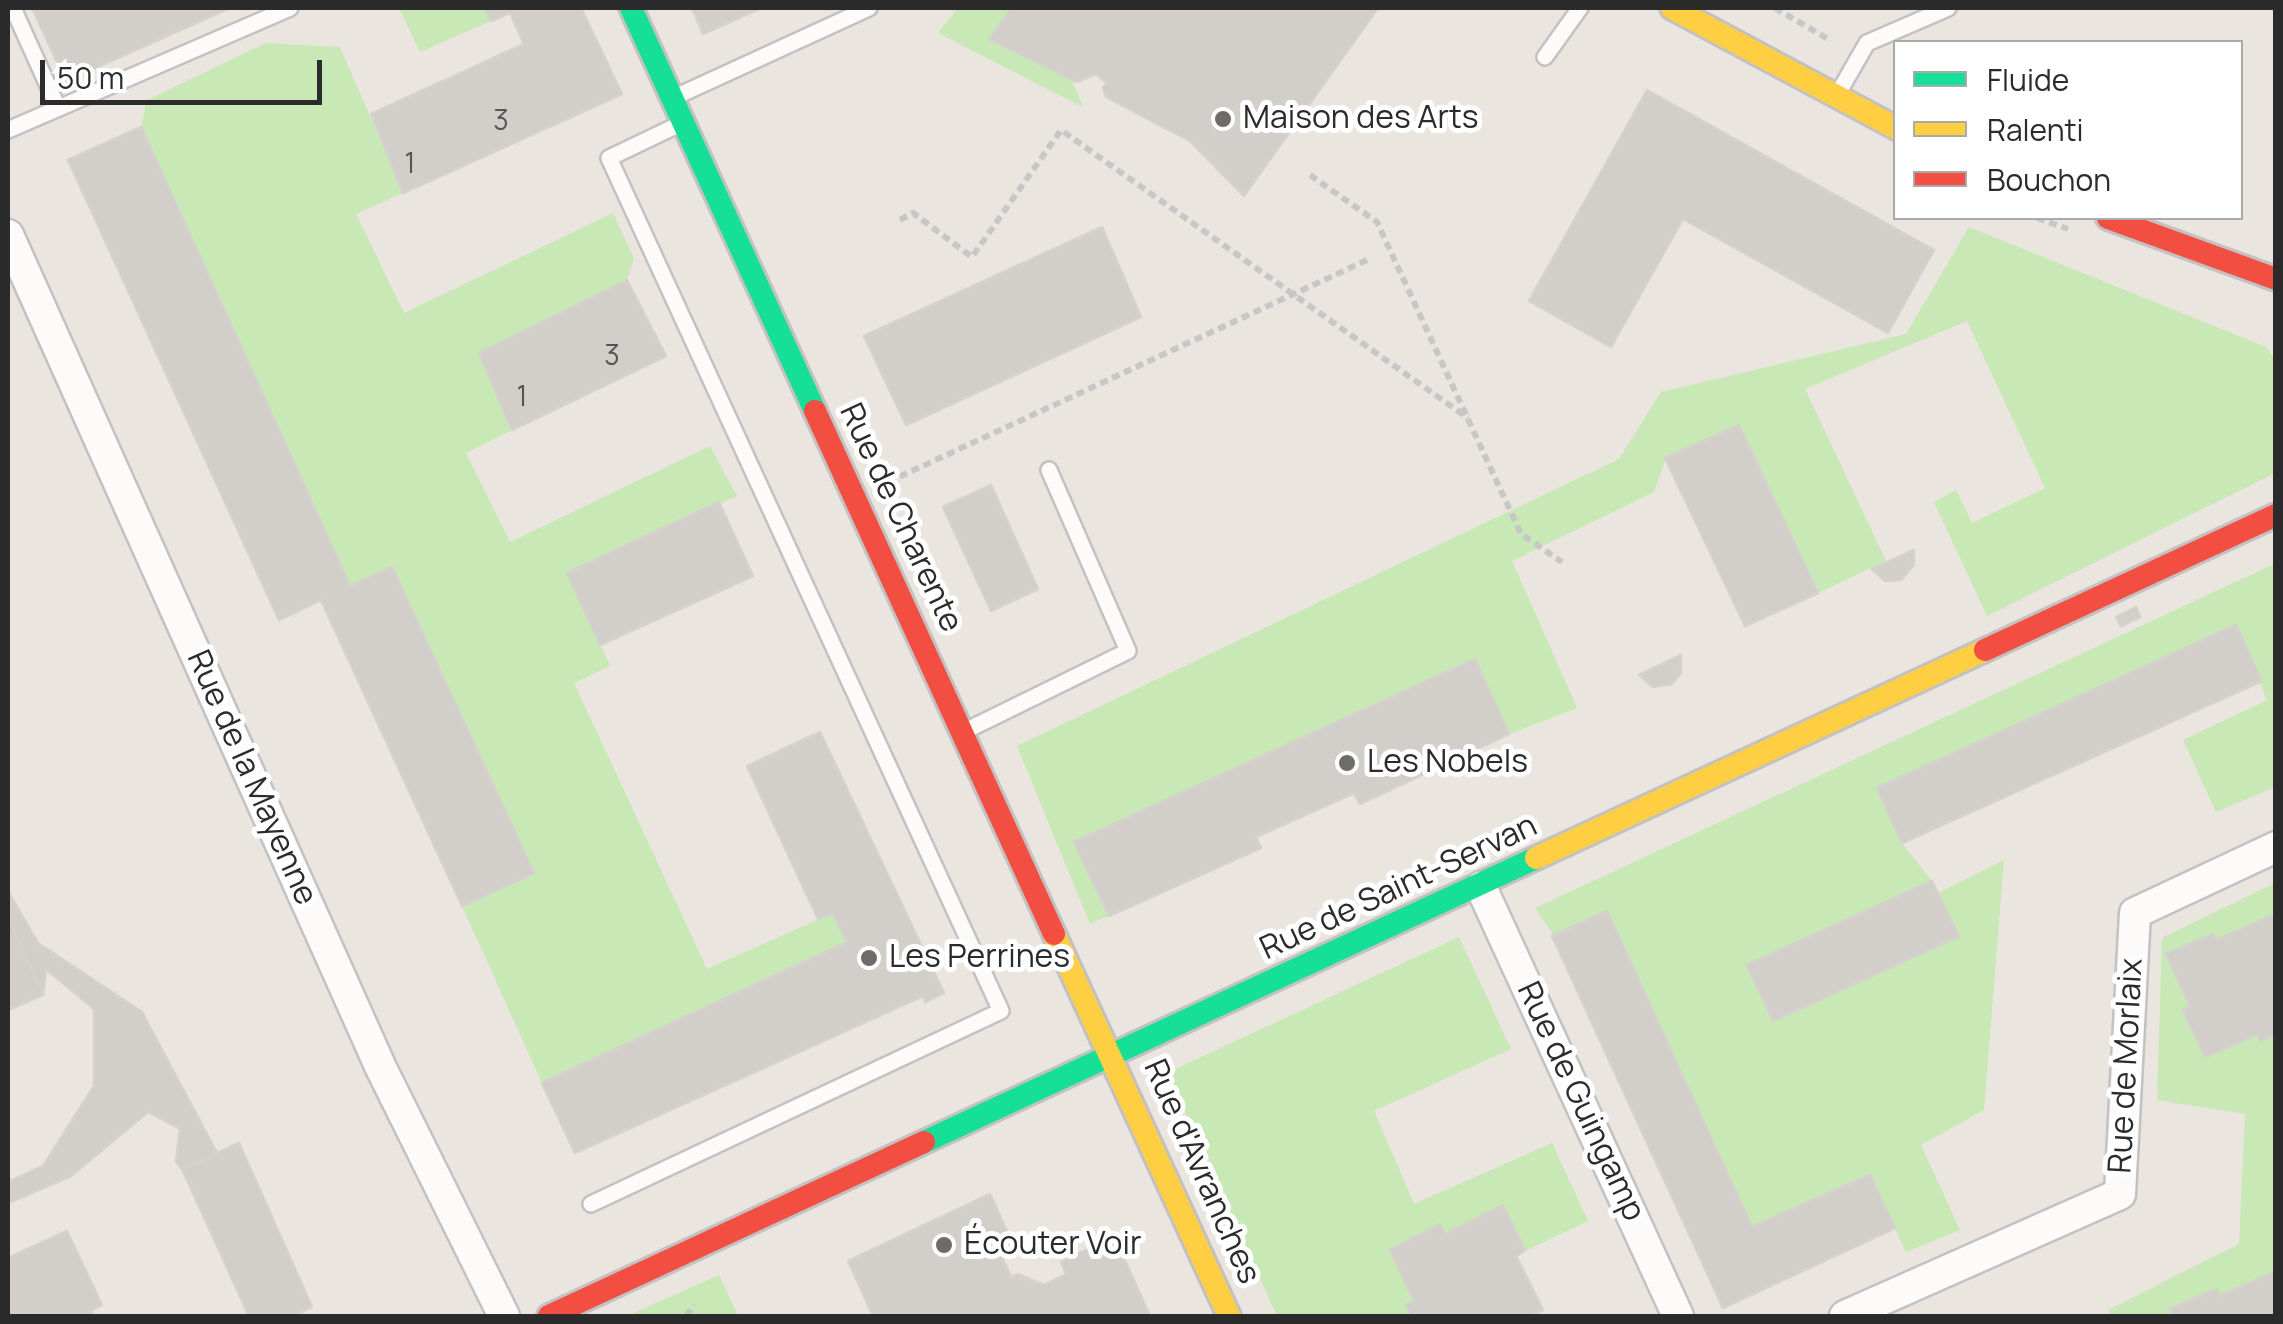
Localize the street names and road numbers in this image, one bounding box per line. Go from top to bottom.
street label: Rue de Charente [830,398,970,638]
street label: Rue de la Mayenne [178,645,324,911]
street label: Rue de Saint-Servan [1255,807,1543,969]
street label: Rue de Morlaix [2102,957,2152,1175]
street label: Rue de Guingamp [1508,976,1652,1228]
street label: Rue d'Avranches [1134,1054,1268,1290]

